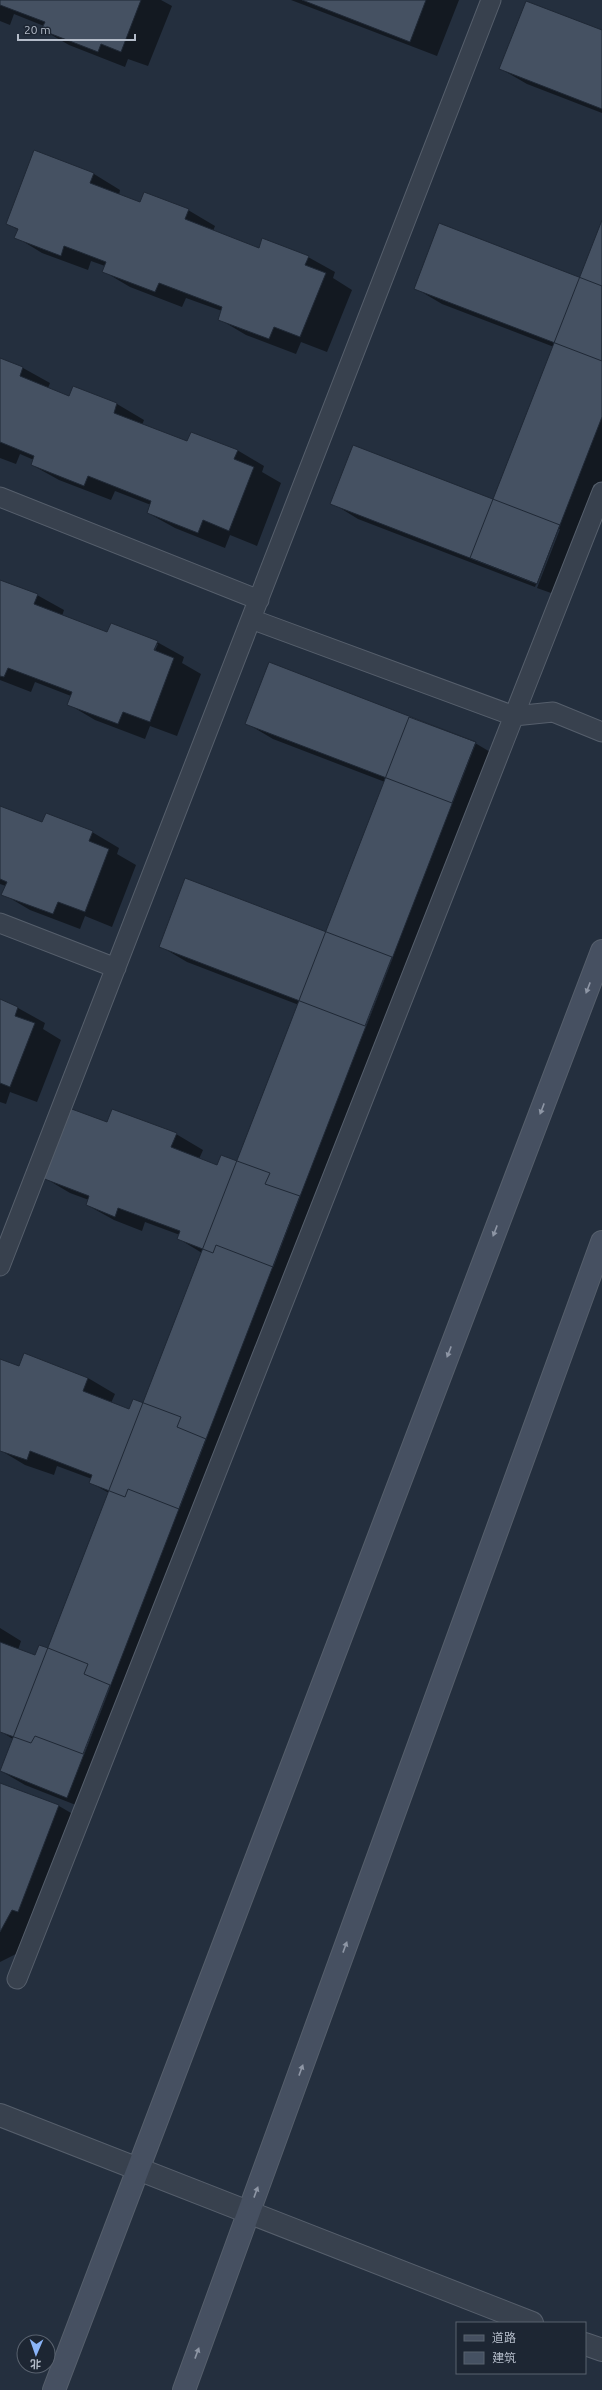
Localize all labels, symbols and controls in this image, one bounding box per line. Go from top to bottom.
scale bar [18,16,135,42]
text: 20 m [24,23,51,36]
one-way arrow [585,982,591,994]
one-way arrow [538,1104,544,1116]
one-way arrow [492,1225,498,1237]
one-way arrow [445,1347,451,1359]
one-way arrow [343,1941,349,1953]
one-way arrow [298,2063,304,2075]
one-way arrow [254,2185,260,2197]
legend [456,2322,586,2374]
text: 道路 [492,2331,516,2344]
north arrow [16,2334,56,2374]
one-way arrow [195,2347,201,2359]
text: 建筑 [492,2351,516,2364]
text: 北 [30,2358,41,2370]

